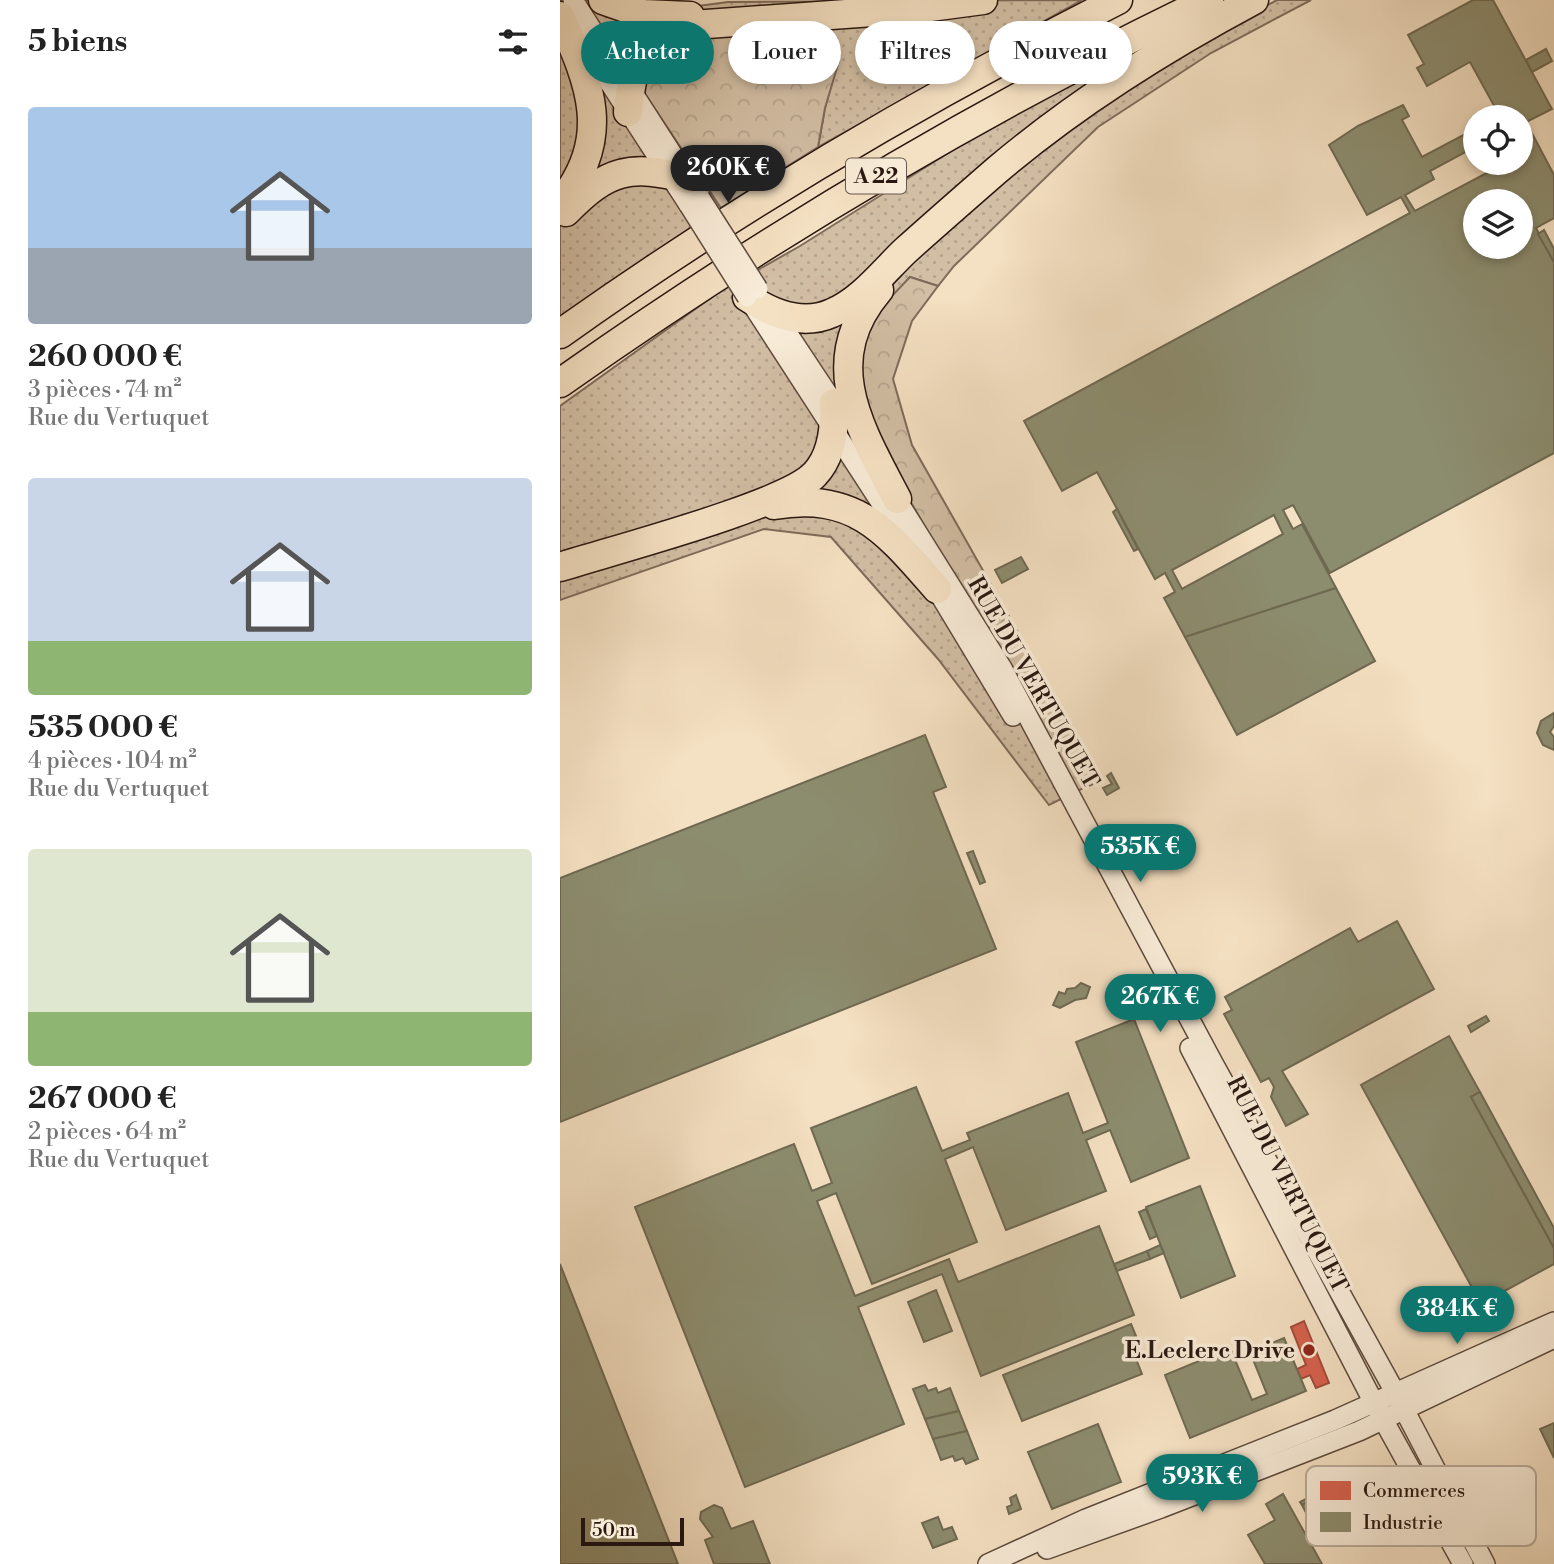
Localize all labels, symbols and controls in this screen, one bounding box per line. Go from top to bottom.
chip: Acheter [581,21,714,84]
chip: Louer [728,21,841,84]
chip: Filtres [855,21,975,84]
chip: Nouveau [989,21,1132,84]
text: 5 biens [28,23,127,61]
icon: filters [494,23,532,61]
map controls [1463,105,1533,259]
button: locate [1463,105,1533,175]
pin: 260K € [671,146,785,205]
icon: home [217,153,343,279]
text: 260K € [687,154,769,182]
road number: A 22 [846,158,906,194]
button: layers [1463,189,1533,259]
text: 260 000 € [28,338,182,376]
text: 3 pièces · 74 m² [28,376,181,404]
text: Rue du Vertuquet [28,404,209,432]
icon: home [217,524,343,650]
street label: RUE DU VERTUQUET [961,572,1105,793]
text: 535 000 € [28,709,178,747]
text: 4 pièces · 104 m² [28,747,197,775]
text: Rue du Vertuquet [28,775,209,803]
pin: 535K € [1083,824,1197,884]
text: 535K € [1100,833,1180,861]
icon: home [217,895,343,1021]
pin: 267K € [1103,974,1217,1034]
text: 267K € [1121,983,1199,1011]
street label: RUE DU VERTUQUET [1220,1071,1354,1297]
text: 267 000 € [28,1080,176,1118]
text: 2 pièces · 64 m² [28,1118,186,1146]
text: Rue du Vertuquet [28,1146,209,1174]
pin: 384K € [1400,1286,1514,1346]
text: 384K € [1416,1295,1498,1323]
place label: E.Leclerc Drive [1125,1337,1295,1365]
marker: E.Leclerc Drive [1301,1342,1317,1358]
pin: 593K € [1145,1454,1259,1514]
text: 593K € [1162,1463,1242,1491]
legend [1306,1466,1536,1546]
text: Commerces [1363,1479,1465,1503]
text: Industrie [1363,1511,1443,1535]
scale bar [581,1515,684,1547]
text: 50 m [592,1518,636,1542]

